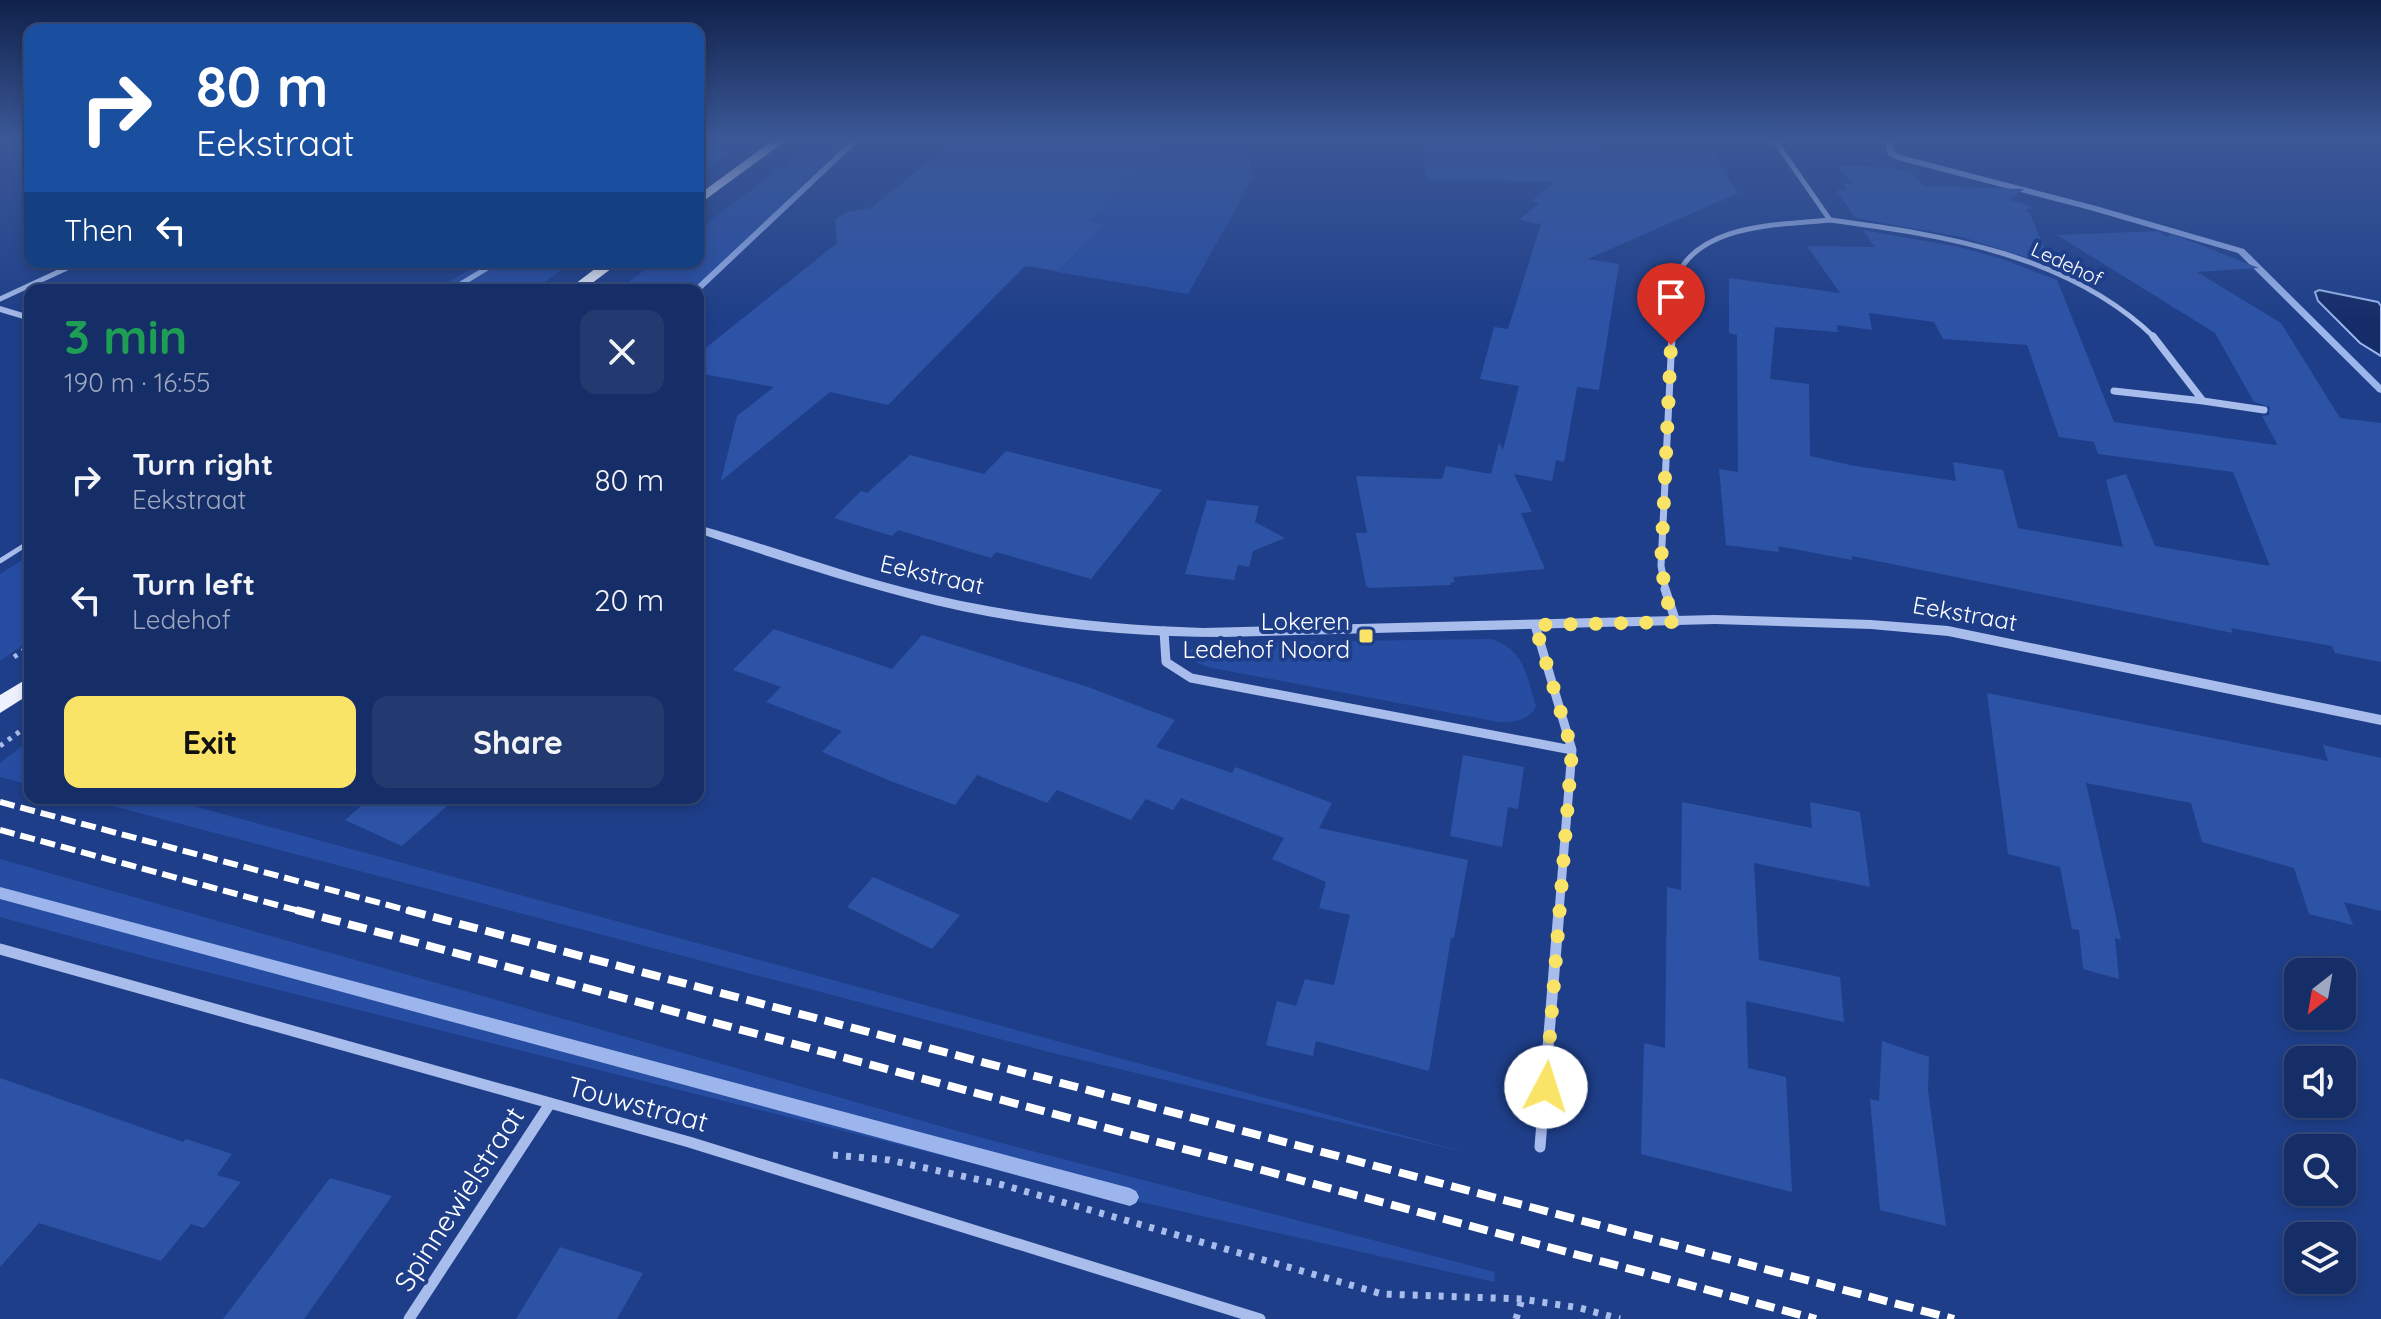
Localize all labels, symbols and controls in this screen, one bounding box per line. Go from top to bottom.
text: 80 m [196,51,328,121]
icon: right [64,56,168,160]
text: Eekstraat [196,120,354,165]
icon: left [149,208,193,252]
text: Then [64,211,133,249]
street label: Ledehof [2027,236,2107,291]
pin [1637,263,1705,345]
icon: arrive [1649,275,1693,319]
text: 3 min [64,306,187,366]
button: close [580,310,664,394]
text: 190 m · 16:55 [64,366,210,399]
text: Turn right [132,445,273,483]
icon: right [64,458,108,502]
text: 80 m [594,461,664,499]
text: Eekstraat [132,483,246,516]
street label: Eekstraat [877,548,987,601]
text: Turn left [132,565,255,603]
icon: left [64,578,108,622]
text: 20 m [594,581,664,619]
street label: Eekstraat [1911,589,2020,637]
text: Ledehof [132,603,231,636]
place label: Lokeren Ledehof Noord [1183,606,1350,664]
marker: Lokeren Ledehof Noord [1357,627,1375,645]
button: Exit [64,696,356,788]
button: Share [372,696,664,788]
north arrow [2284,958,2356,1030]
map controls [2284,958,2356,1294]
position arrow [1504,1045,1588,1129]
button: sound [2284,1046,2356,1118]
street label: Touwstraat [564,1068,712,1139]
street label: Spinnewielstraat [386,1100,531,1298]
button: search [2284,1134,2356,1206]
button: layers [2284,1222,2356,1294]

